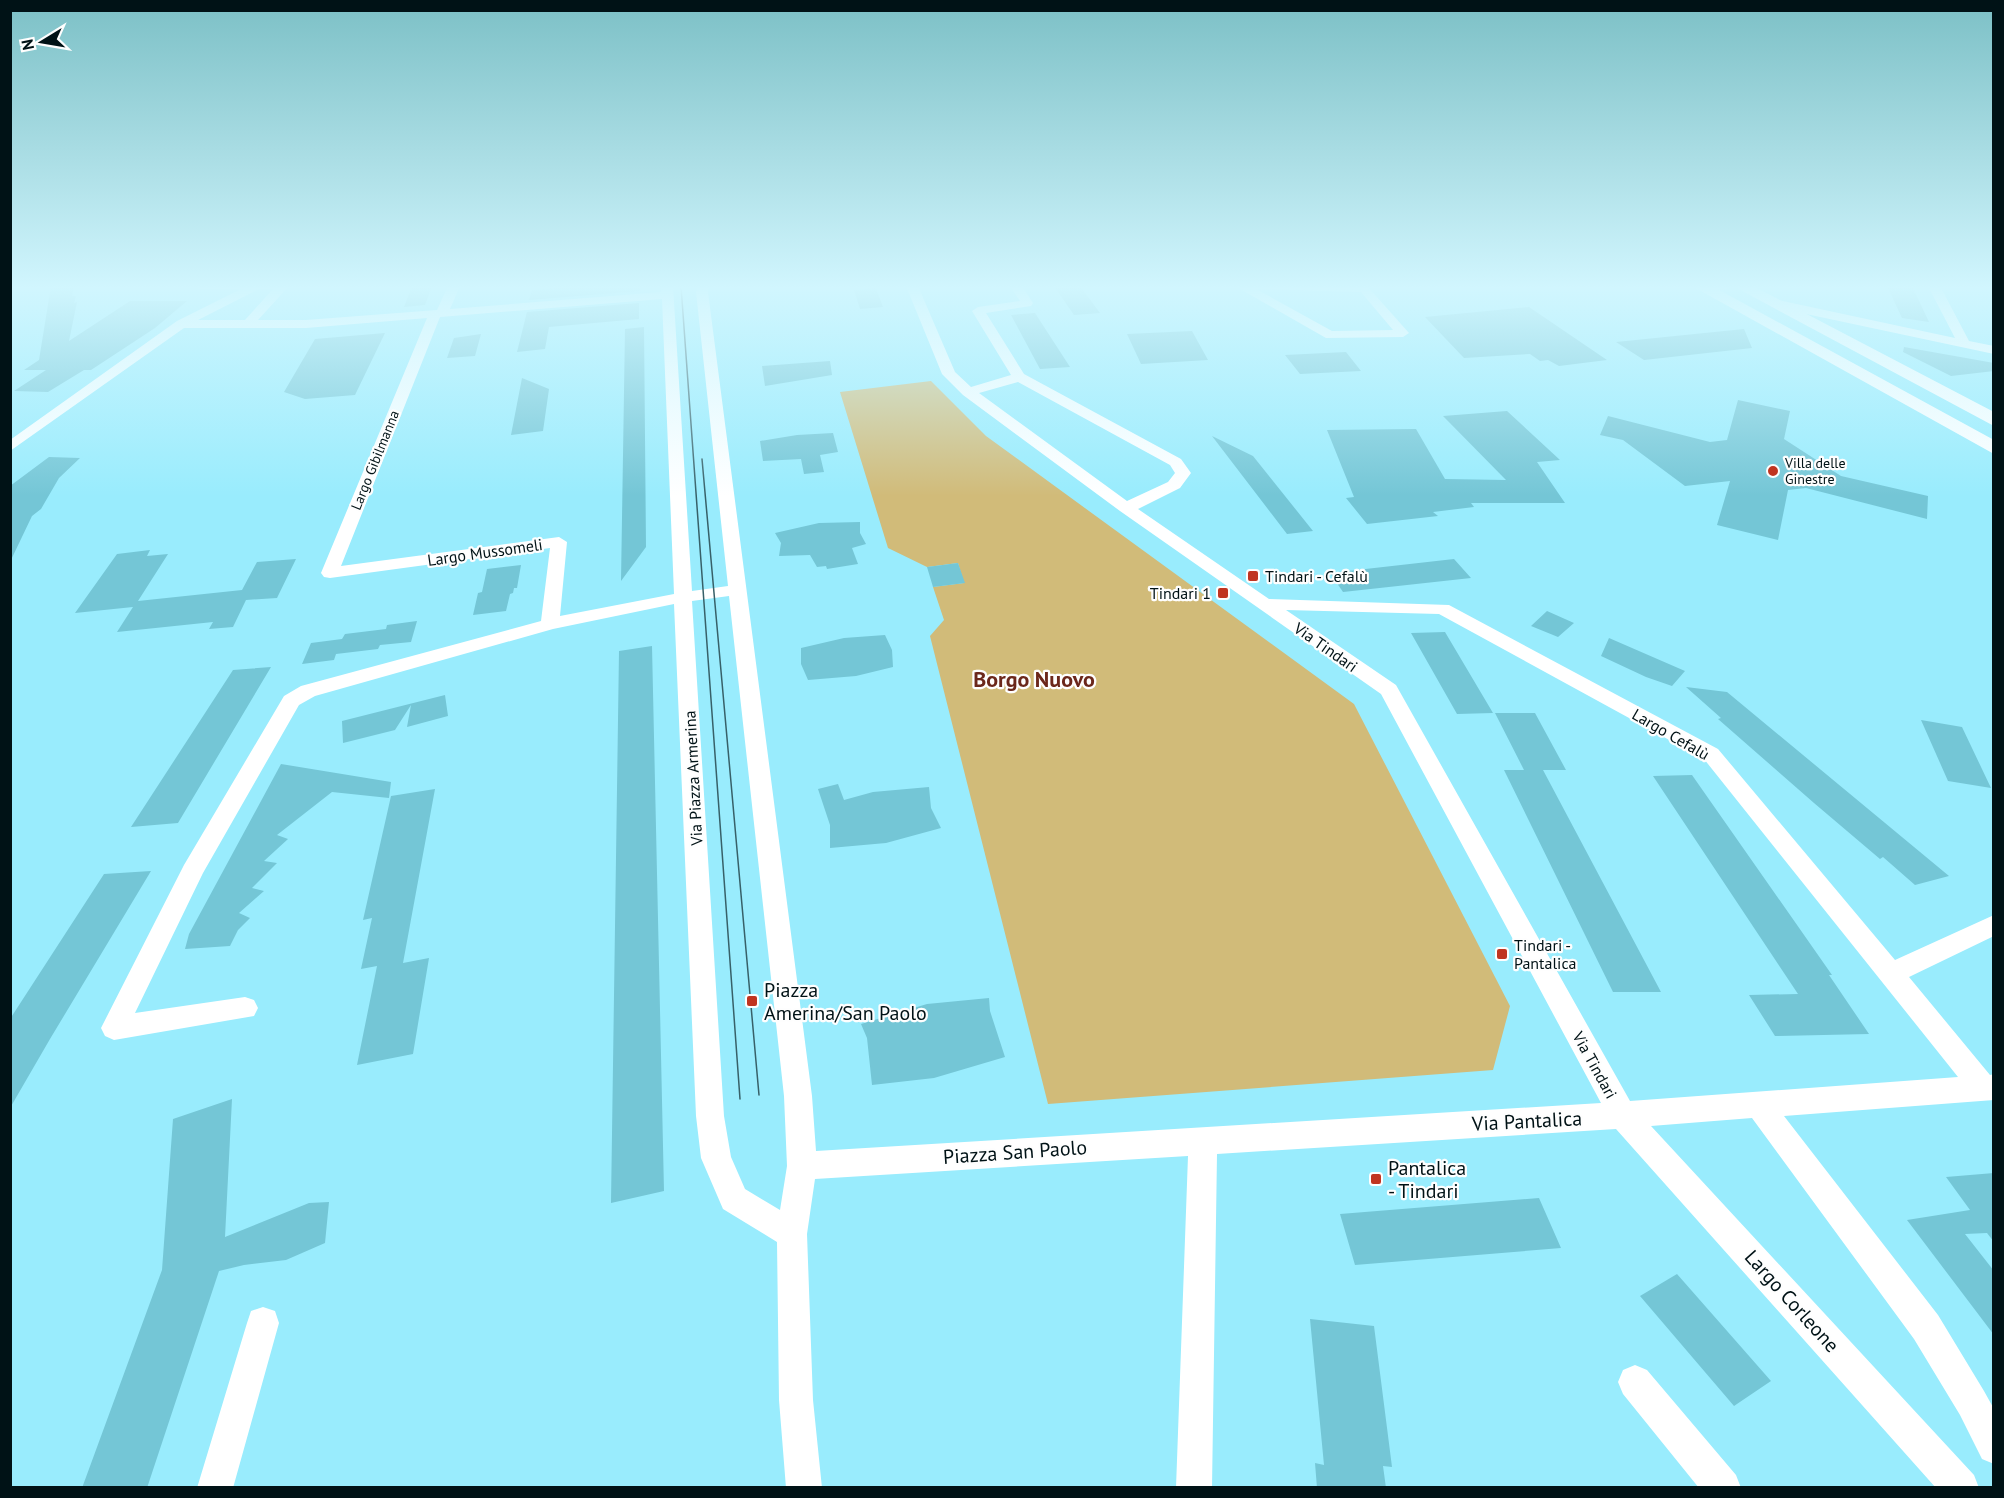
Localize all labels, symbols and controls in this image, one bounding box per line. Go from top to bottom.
north arrow [12,12,72,72]
text: N [16,38,38,52]
street label: Largo Gibilmanna [347,408,403,512]
place label: Villa delle Ginestre [1784,454,1846,488]
marker: Villa delle Ginestre [1766,464,1780,478]
street label: Largo Mussomeli [426,534,544,570]
place label: Tindari - Cefalù [1265,566,1368,586]
marker: Tindari - Cefalù [1246,569,1260,583]
place label: Tindari 1 [1150,583,1211,603]
marker: Tindari 1 [1216,586,1230,600]
street label: Via Tindari [1289,617,1362,676]
district label: Borgo Nuovo [973,665,1095,693]
street label: Largo Cefalù [1629,704,1713,764]
street label: Via Piazza Armerina [679,710,707,847]
place label: Tindari - Pantalica [1514,935,1577,973]
marker: Tindari - Pantalica [1495,947,1509,961]
place label: Piazza Amerina/San Paolo [764,977,927,1026]
marker: Piazza Amerina/San Paolo [745,994,759,1008]
street label: Via Tindari [1568,1027,1622,1102]
street label: Via Pantalica [1470,1105,1583,1137]
street label: Piazza San Paolo [942,1134,1088,1170]
place label: Pantalica - Tindari [1388,1155,1466,1204]
marker: Pantalica - Tindari [1369,1172,1383,1186]
street label: Largo Corleone [1739,1244,1845,1358]

